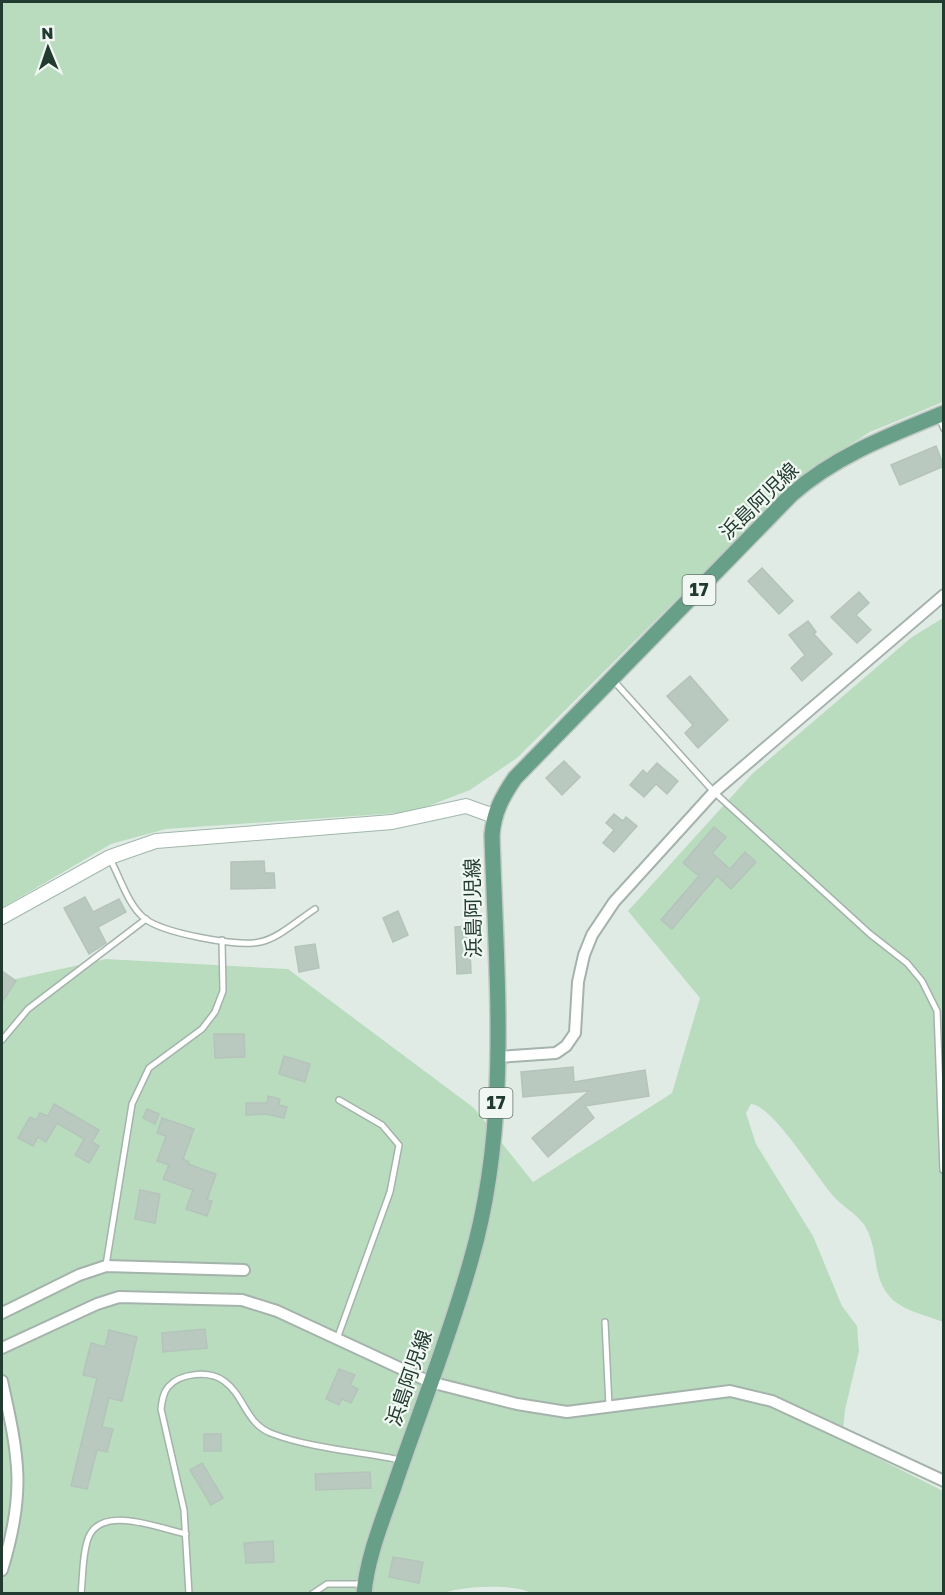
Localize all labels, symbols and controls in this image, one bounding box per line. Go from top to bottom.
north arrow [18,18,78,78]
text: N [41,23,54,43]
street label: 浜島阿児線 [714,457,803,544]
road number: 17 [682,575,716,605]
street label: 浜島阿児線 [459,858,485,958]
road number: 17 [480,1088,512,1118]
street label: 浜島阿児線 [380,1326,436,1429]

